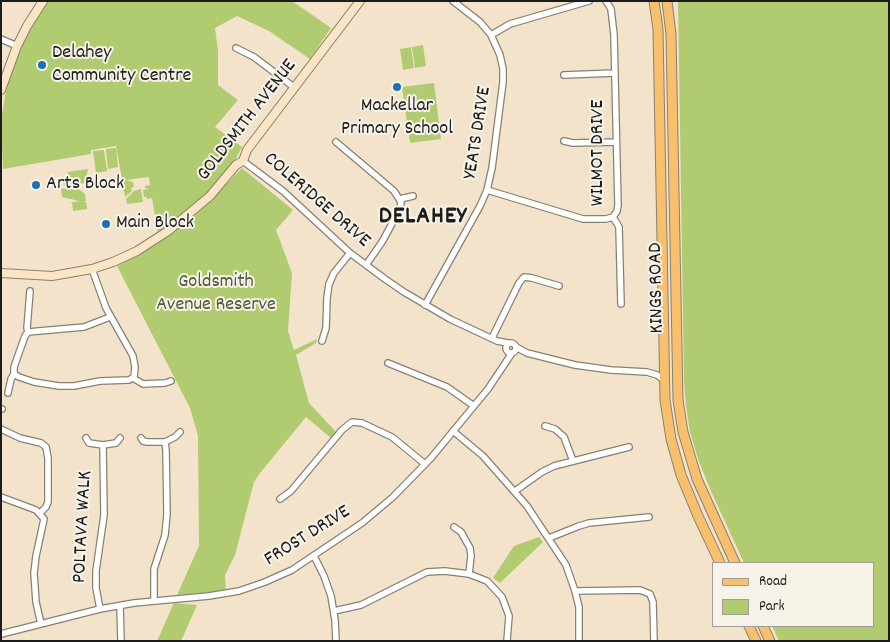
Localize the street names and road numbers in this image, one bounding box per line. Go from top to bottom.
street label: GOLDSMITH AVENUE [193,55,303,187]
street label: YEATS DRIVE [460,85,498,181]
street label: WILMOT DRIVE [587,100,611,206]
street label: COLERIDGE DRIVE [258,148,374,254]
street label: KINGS ROAD [645,242,671,334]
street label: POLTAVA WALK [69,470,99,584]
street label: FROST DRIVE [261,501,355,573]

